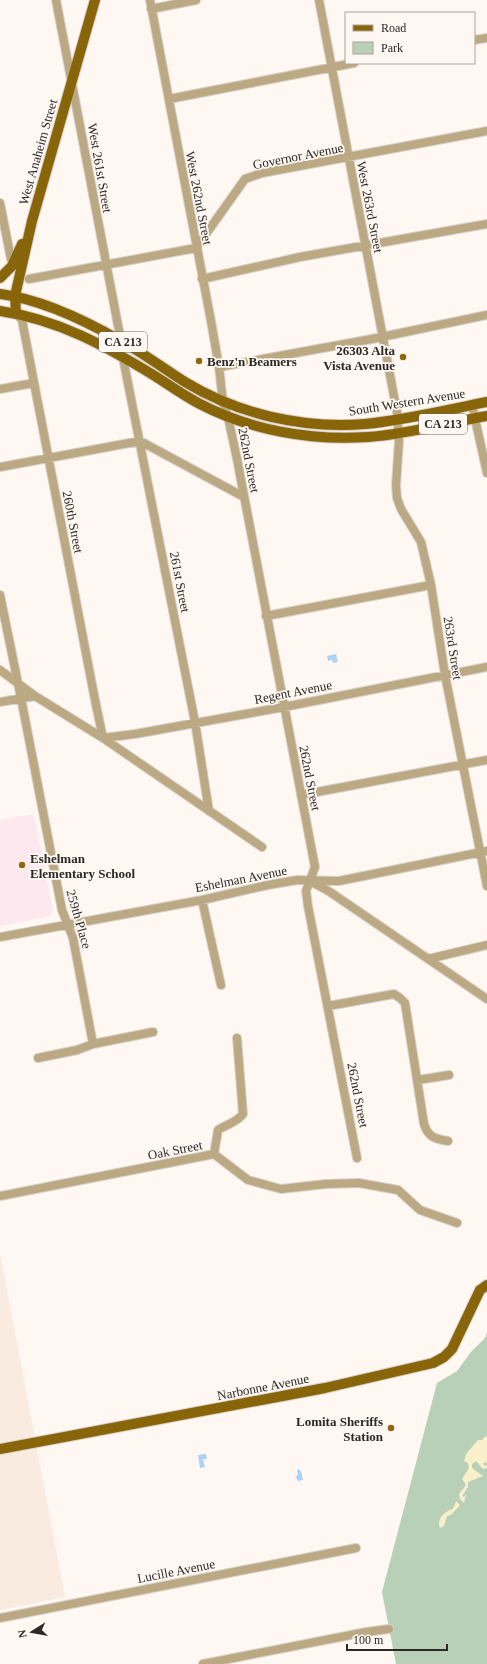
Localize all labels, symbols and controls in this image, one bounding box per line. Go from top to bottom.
legend [345,12,475,64]
text: Road [381,21,406,35]
text: Park [381,41,403,55]
street label: West Anaheim Street [16,97,60,207]
street label: West 261st Street [85,122,115,214]
street label: Governor Avenue [252,140,345,172]
street label: West 262nd Street [183,150,215,246]
street label: West 263rd Street [354,160,386,254]
road number: CA 213 [99,332,147,352]
place label: 26303 Alta Vista Avenue [323,343,395,373]
marker: 26303 Alta Vista Avenue [398,352,408,362]
place label: Benz'n Beamers [207,354,297,369]
marker: Benz'n Beamers [194,356,204,366]
street label: South Western Avenue [348,385,466,419]
road number: CA 213 [419,414,467,434]
street label: 262nd Street [235,426,263,494]
street label: 260th Street [60,490,86,555]
street label: 261st Street [167,550,193,614]
street label: 263rd Street [441,615,465,681]
street label: Regent Avenue [253,677,333,707]
street label: 262nd Street [296,744,324,812]
place label: Eshelman Elementary School [30,851,135,881]
marker: Eshelman Elementary School [17,860,27,870]
street label: Eshelman Avenue [194,863,288,895]
street label: 259th Place [63,888,95,951]
street label: 262nd Street [344,1061,372,1129]
street label: Oak Street [146,1137,204,1163]
street label: Narbonne Avenue [216,1371,310,1403]
place label: Lomita Sheriffs Station [296,1414,384,1444]
marker: Lomita Sheriffs Station [386,1423,396,1433]
street label: Lucille Avenue [136,1556,216,1586]
north arrow [12,1612,52,1652]
scale bar [347,1626,447,1652]
text: N [16,1629,29,1639]
text: 100 m [353,1633,384,1647]

